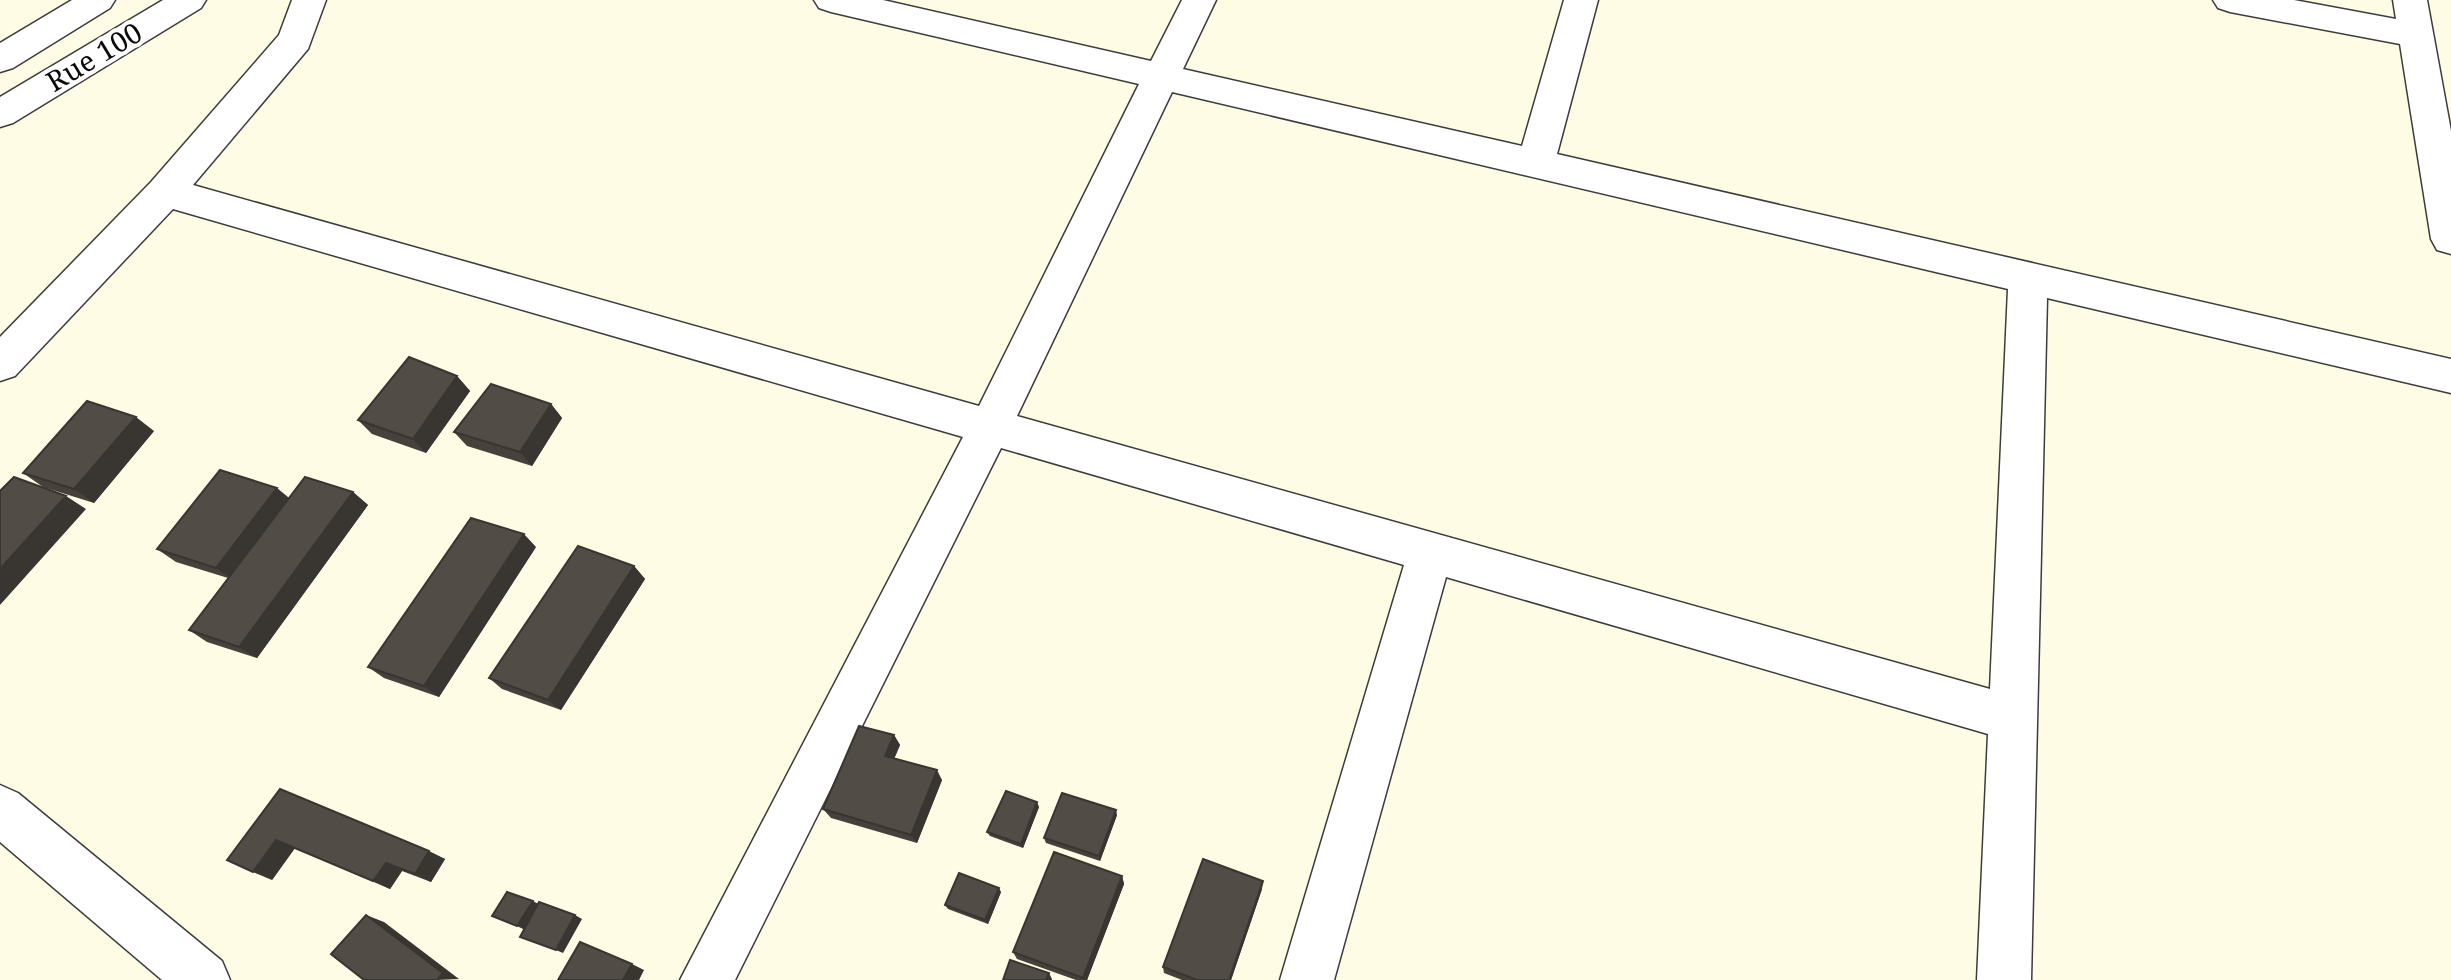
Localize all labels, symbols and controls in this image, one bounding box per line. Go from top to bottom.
street label: Rue 100 [39,13,148,100]

